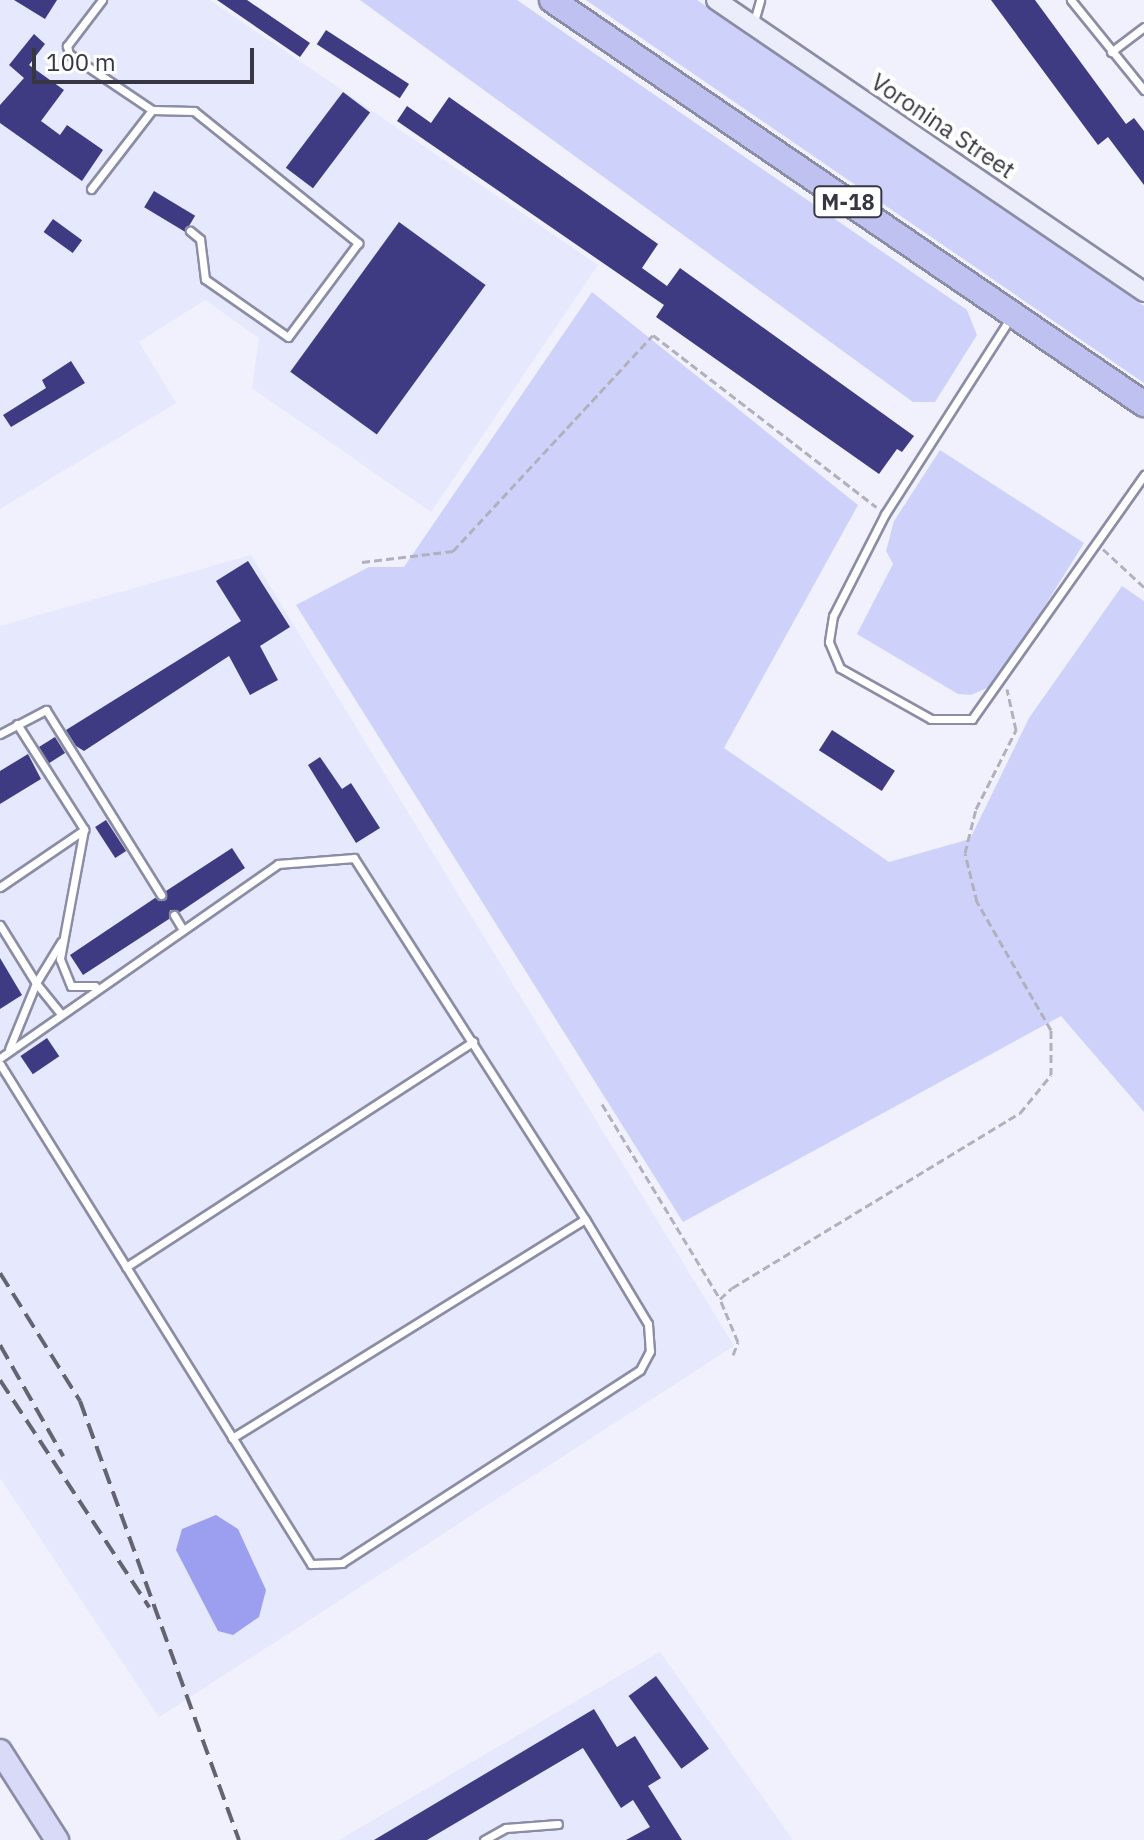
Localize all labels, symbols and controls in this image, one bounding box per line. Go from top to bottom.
scale bar [36,32,258,82]
text: 100 m [46,46,116,78]
street label: Voronina Street [866,67,1020,185]
road number: М-18 [812,184,884,220]

